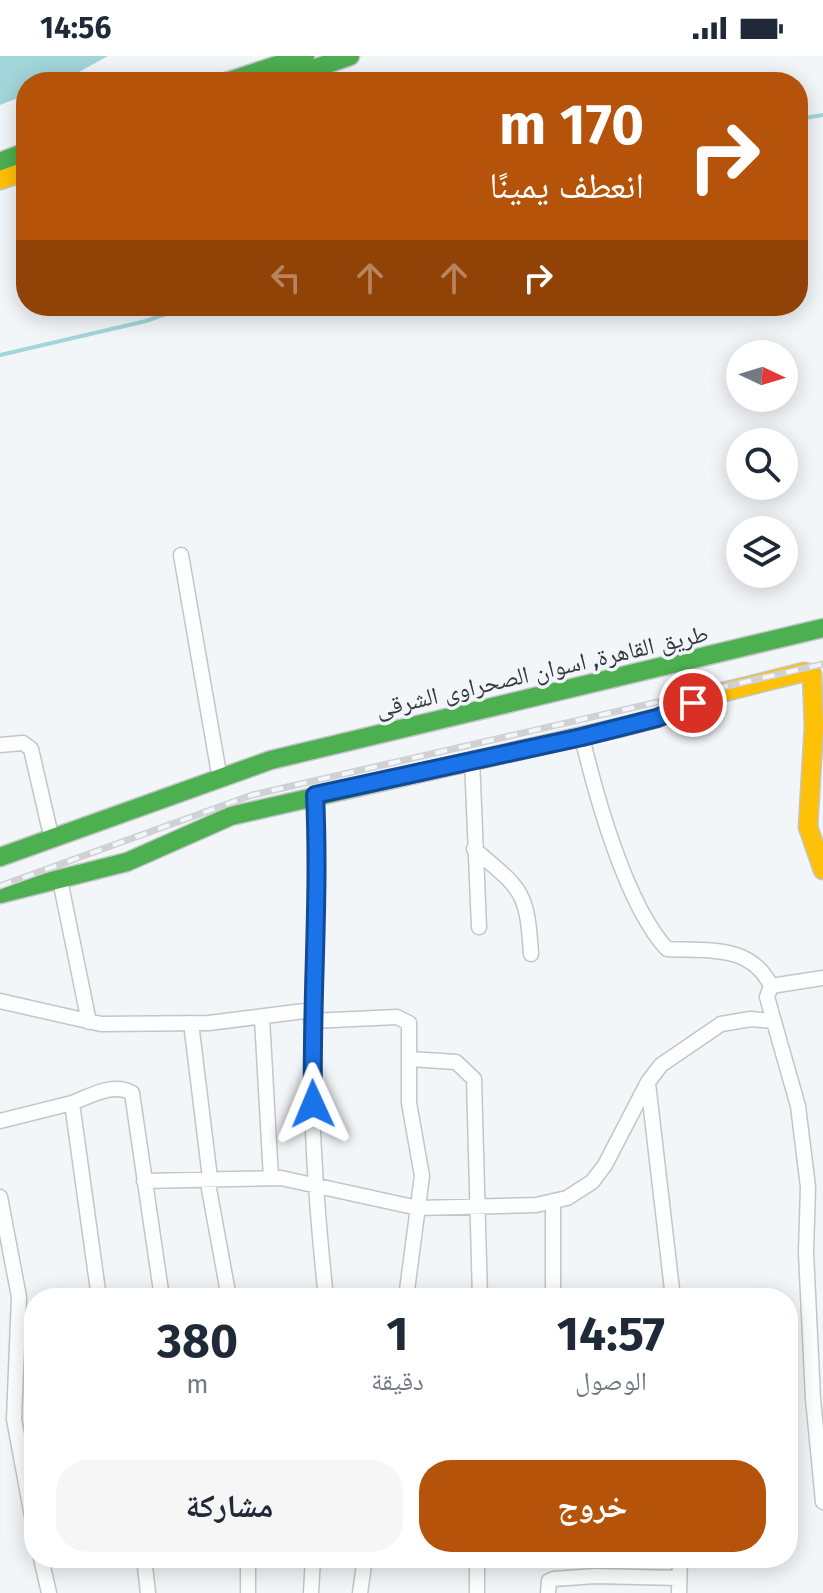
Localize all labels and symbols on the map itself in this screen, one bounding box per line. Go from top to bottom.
north arrow [726,340,798,412]
street label: طريق القاهرة, اسوان الصحراوى الشرقى [373,619,711,723]
pin [659,669,727,737]
position arrow [271,1062,355,1146]

